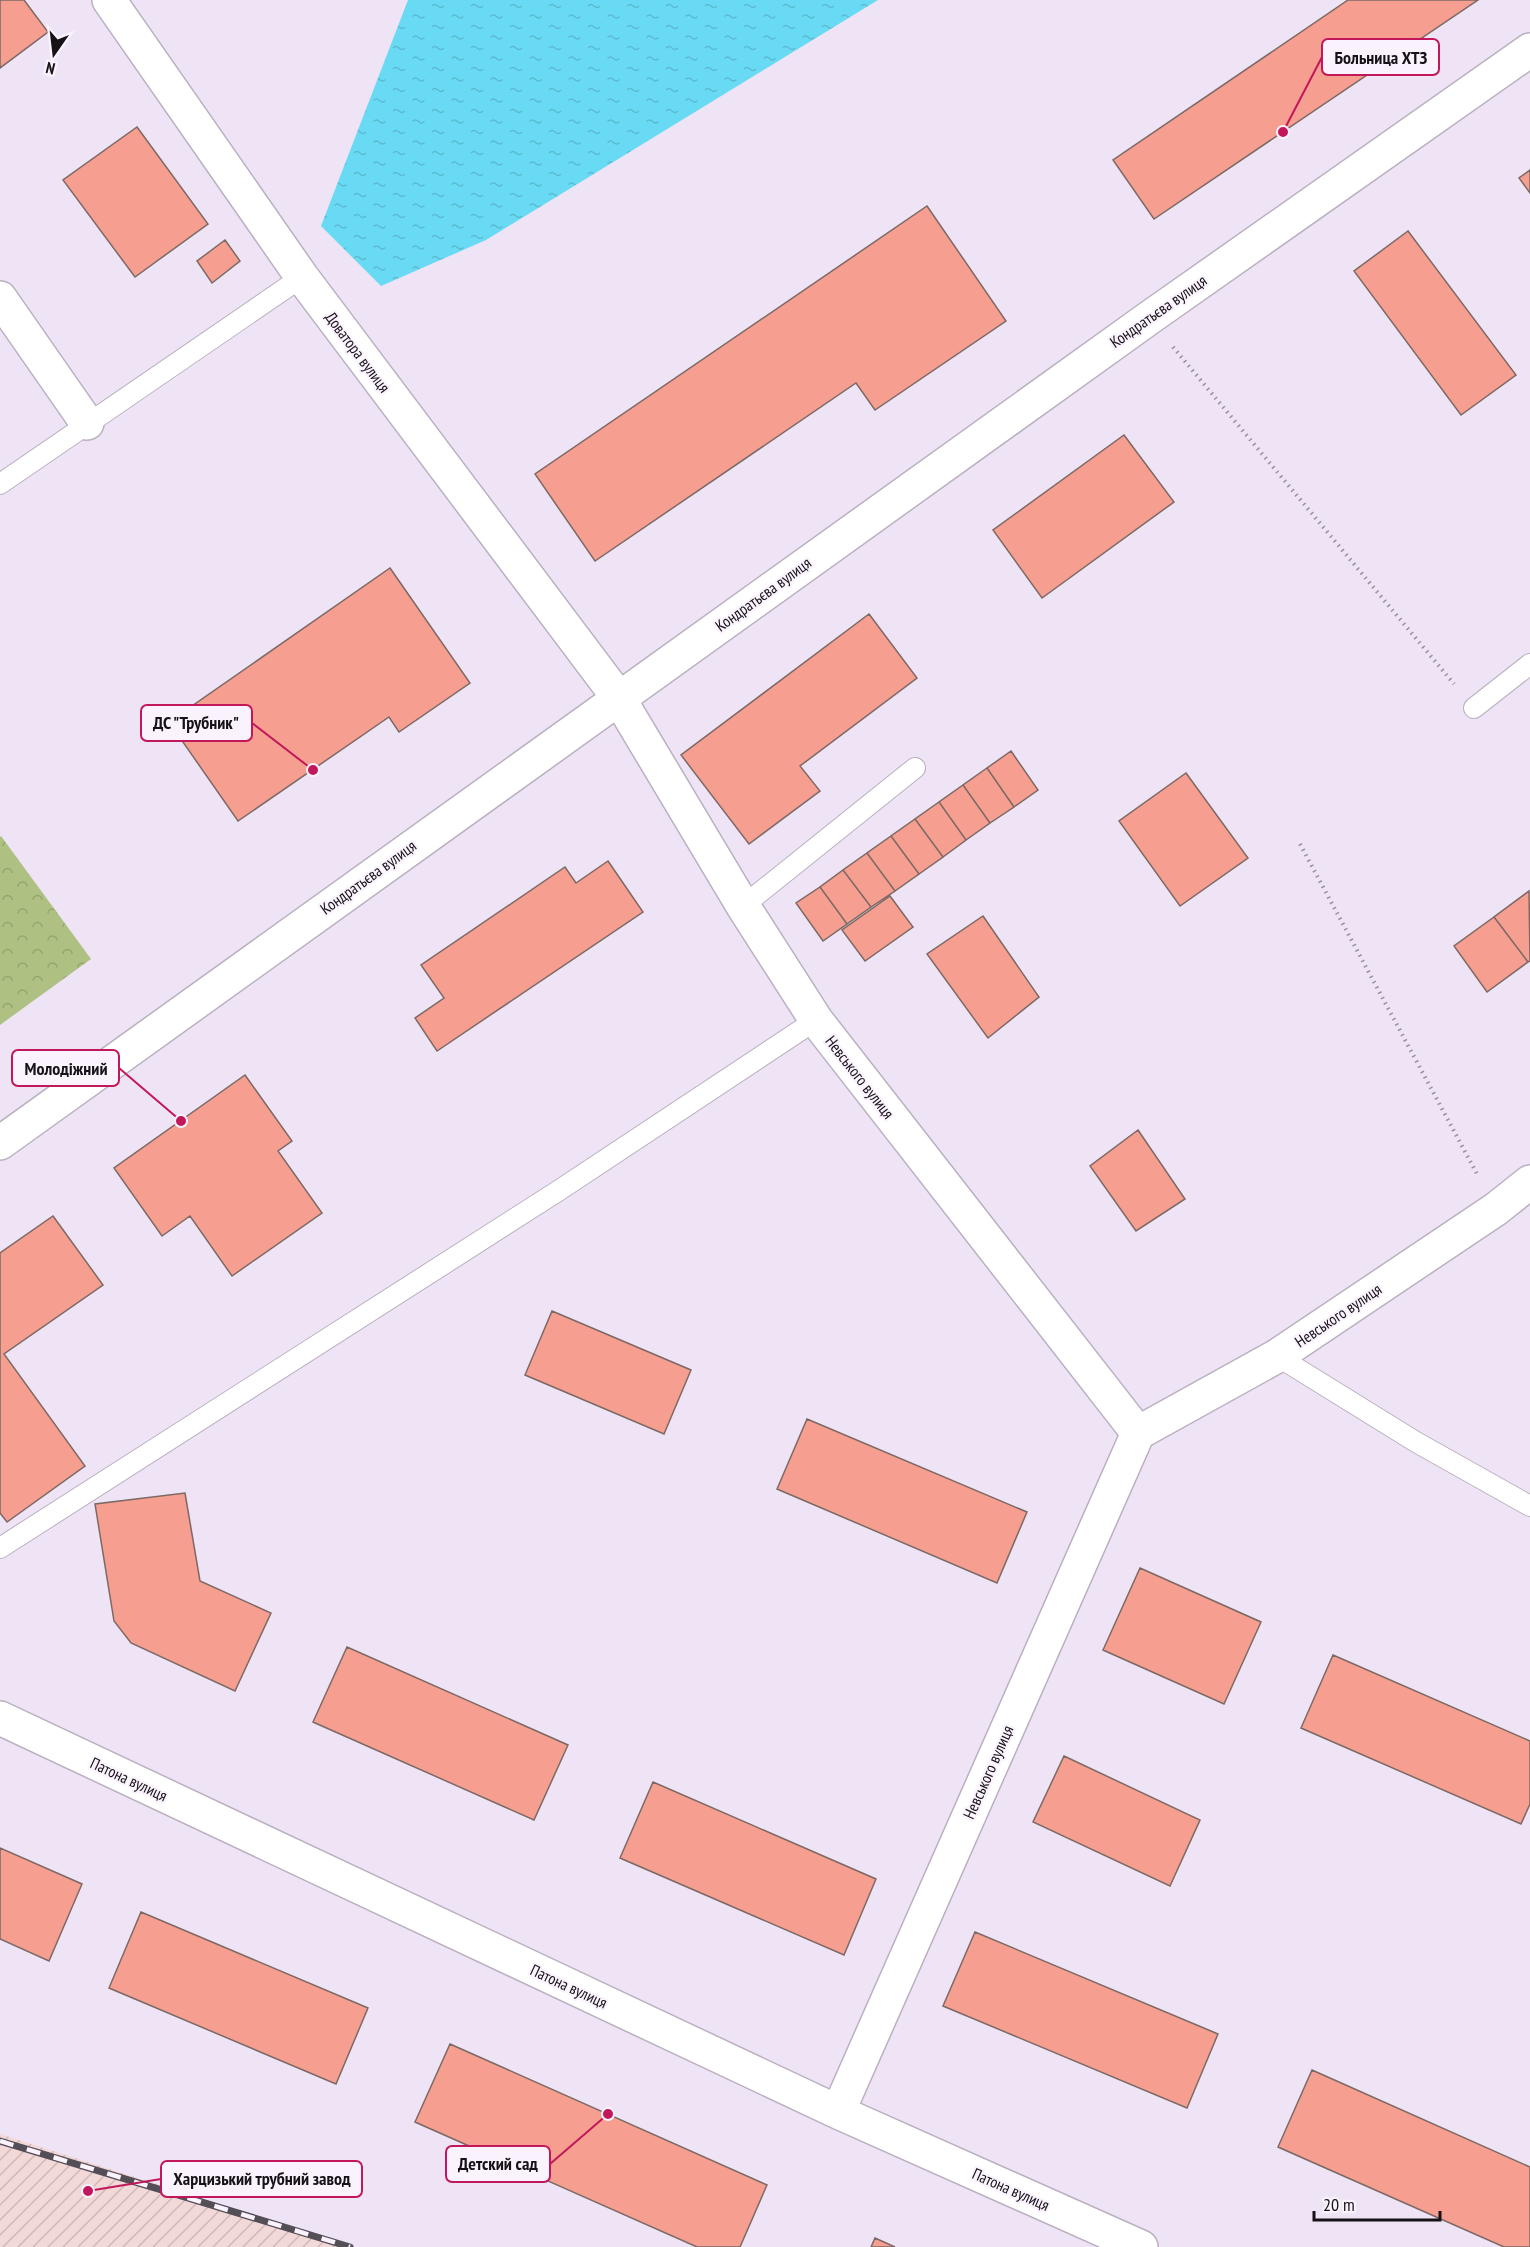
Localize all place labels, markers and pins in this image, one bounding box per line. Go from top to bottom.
callout: Больница ХТЗ [1322,39,1439,75]
callout: ДС "Трубник" [141,705,252,741]
callout: Молодіжний [12,1050,119,1086]
callout: Детский сад [446,2146,550,2182]
callout: Харцизький трубний завод [161,2161,362,2197]

